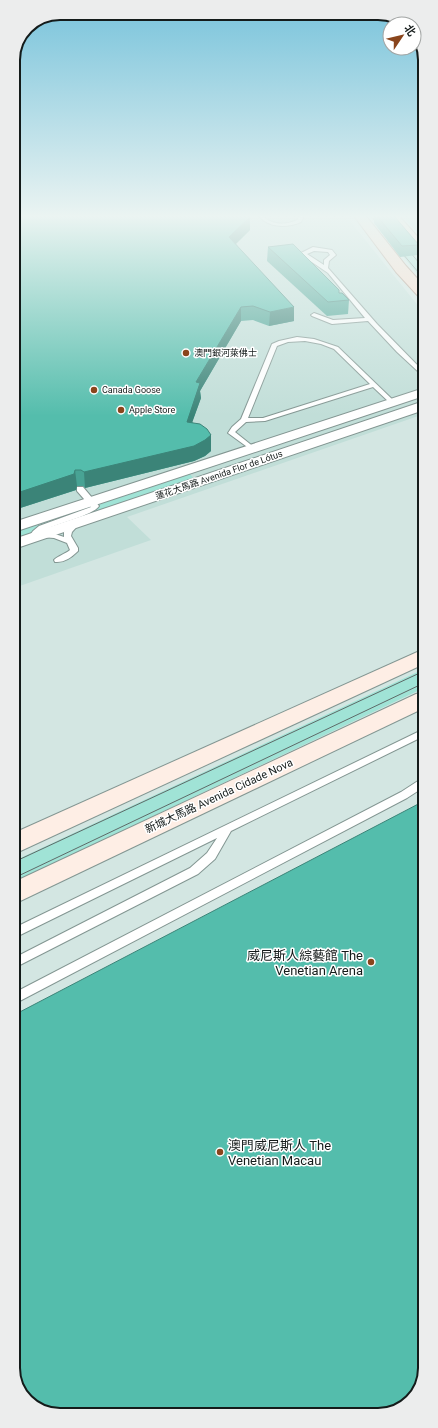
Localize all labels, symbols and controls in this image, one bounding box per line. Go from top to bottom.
north arrow [382,16,422,56]
text: 北 [401,22,418,39]
marker: 澳門銀河萊佛士 [181,348,191,358]
place label: 澳門銀河萊佛士 [194,348,257,358]
marker: Canada Goose [89,385,99,395]
place label: Canada Goose [102,385,161,395]
marker: Apple Store [116,405,126,415]
place label: Apple Store [129,405,175,415]
street label: 蓮花大馬路 Avenida Flor de Lótus [154,448,284,501]
street label: 新城大馬路 Avenida Cidade Nova [143,756,295,836]
place label: 威尼斯人綜藝館 The Venetian Arena [247,948,363,978]
marker: 威尼斯人綜藝館 The Venetian Arena [366,957,376,967]
place label: 澳門威尼斯人 The Venetian Macau [228,1138,331,1168]
marker: 澳門威尼斯人 The Venetian Macau [215,1147,225,1157]

